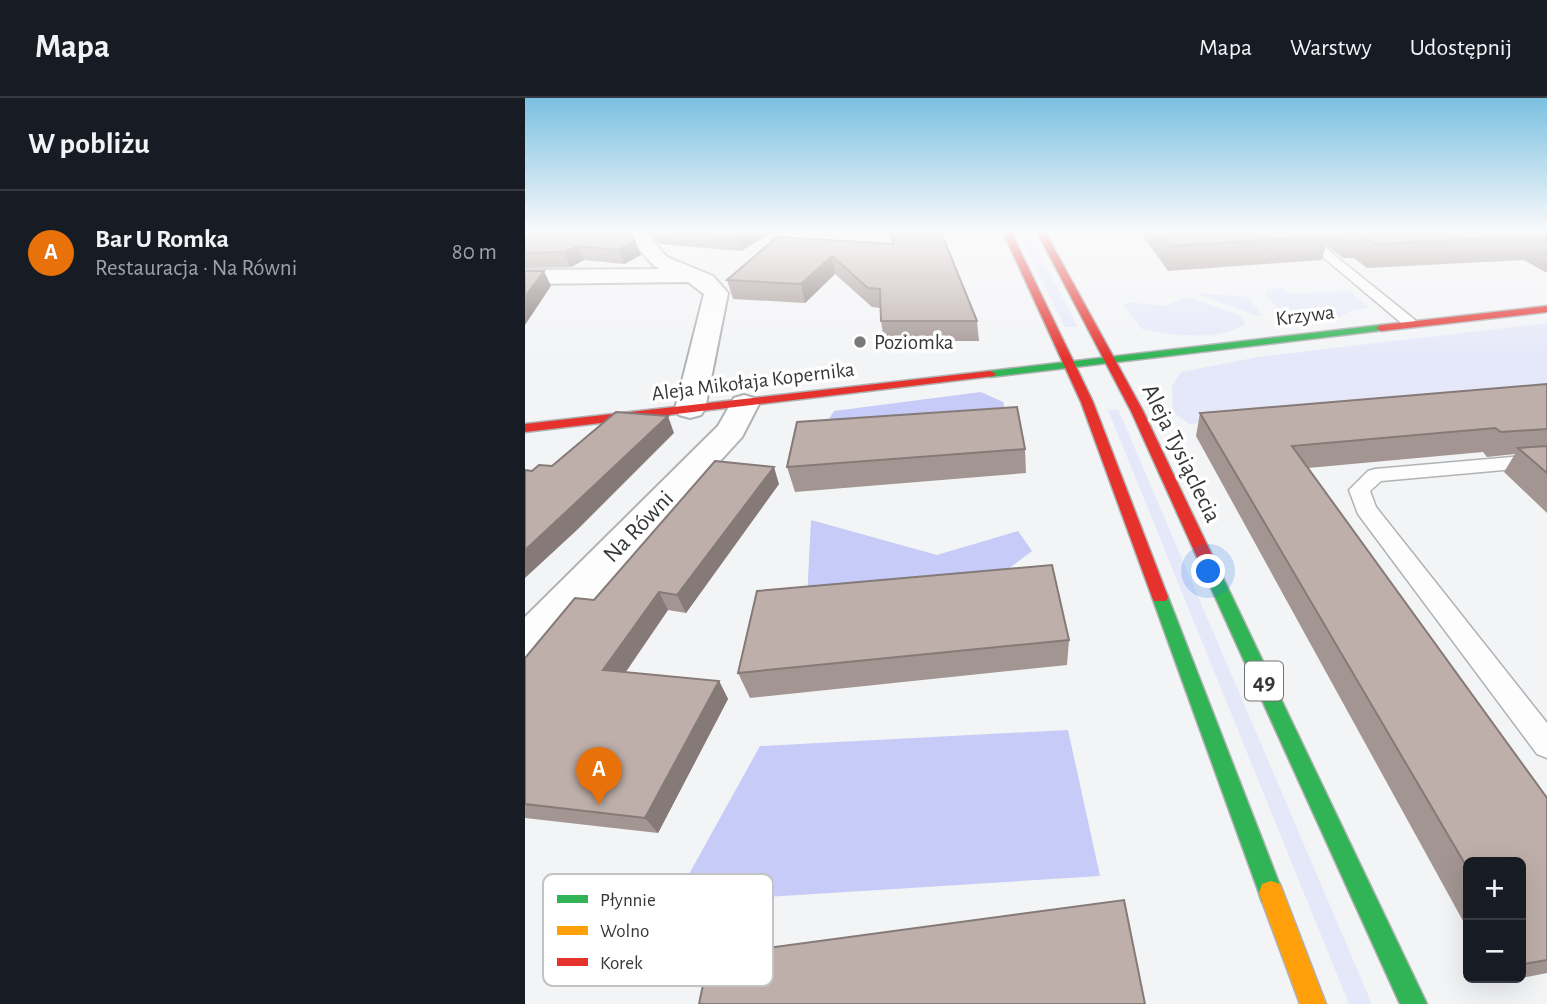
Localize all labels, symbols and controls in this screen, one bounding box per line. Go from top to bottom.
text: Mapa [35,31,110,64]
text: Mapa [1199,36,1252,60]
text: Warstwy [1290,36,1372,60]
text: Udostępnij [1410,36,1512,60]
text: W pobliżu [28,129,150,159]
text: Bar U Romka [95,226,229,252]
text: A [44,241,58,264]
text: 80 m [452,241,497,264]
text: Restauracja · Na Równi [95,257,297,280]
street label: Krzywa [1274,301,1336,330]
place label: Poziomka [874,332,954,353]
marker: Poziomka [852,334,868,350]
street label: Aleja Mikołaja Kopernika [651,359,856,404]
street label: Aleja Tysiąclecia [1137,380,1225,526]
street label: Na Równi [599,486,678,567]
your location [1191,554,1225,588]
road number: 49 [1245,662,1283,701]
pin: A [576,747,622,805]
map controls [1463,857,1526,983]
button: + [1463,857,1526,920]
legend [543,874,773,986]
text: Płynnie [600,891,656,910]
button: − [1463,920,1526,983]
text: Wolno [600,922,649,941]
text: Korek [600,954,643,973]

